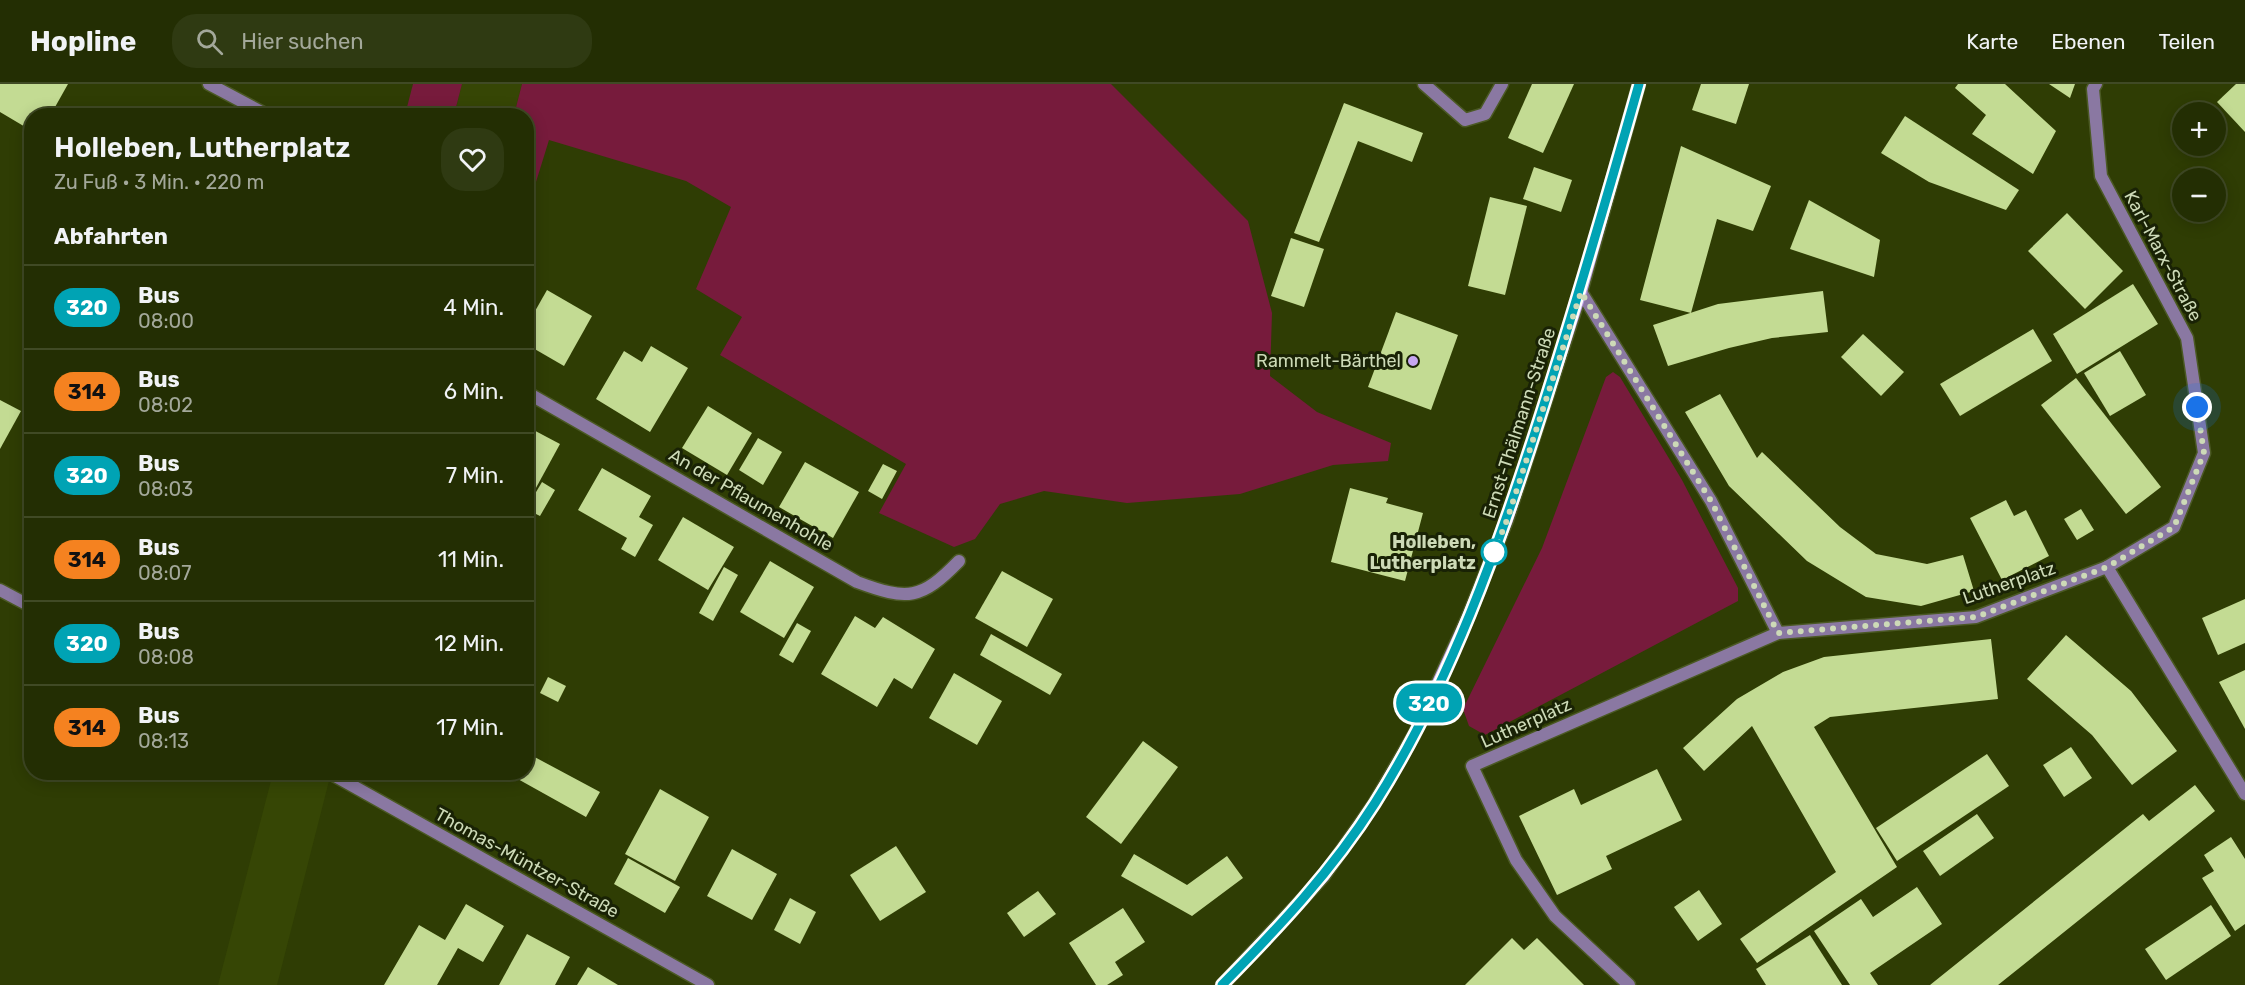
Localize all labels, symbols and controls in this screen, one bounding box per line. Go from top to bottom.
search box [172,14,592,68]
text: Hopline [30,25,136,58]
icon: search [193,25,226,58]
text: Hier suchen [241,28,364,55]
text: Karte [1966,29,2018,54]
text: Ebenen [2051,29,2125,54]
text: Teilen [2158,29,2215,54]
map controls [2172,102,2226,222]
button: + [2172,102,2226,156]
button: heart [441,128,504,191]
text: Holleben, Lutherplatz [54,131,350,164]
button: − [2172,168,2226,222]
text: Zu Fuß · 3 Min. · 220 m [54,170,264,194]
street label: Karl-Marx-Straße [2119,187,2207,325]
text: Abfahrten [54,223,168,250]
text: Bus [138,282,180,309]
text: 4 Min. [443,294,504,321]
text: 320 [66,295,108,320]
text: 08:00 [138,309,194,333]
street label: Ernst-Thälmann-Straße [1478,325,1560,521]
place label: Rammelt-Bärthel [1256,350,1401,372]
marker: Rammelt-Bärthel [1406,354,1420,368]
text: Bus [138,366,180,393]
text: 6 Min. [444,378,504,405]
text: 314 [68,379,106,404]
your location [2182,392,2212,422]
text: 08:02 [138,393,193,417]
street label: An der Pflaumenhohle [665,444,837,556]
text: Bus [138,450,180,477]
text: 7 Min. [446,462,504,489]
text: 320 [66,463,108,488]
text: 08:03 [138,477,193,501]
place label: Holleben, Lutherplatz [1369,531,1476,574]
text: Bus [138,534,180,561]
marker: Holleben, Lutherplatz [1481,539,1507,565]
text: 11 Min. [438,546,504,573]
text: 314 [68,547,106,572]
street label: Lutherplatz [1960,557,2058,609]
text: 08:07 [138,561,192,585]
text: Bus [138,618,180,645]
text: 12 Min. [435,630,504,657]
text: 320 [66,631,108,656]
text: 08:08 [138,645,194,669]
line badge: 320 [1394,684,1464,722]
text: 320 [1408,691,1450,716]
street label: Lutherplatz [1477,693,1575,753]
text: Bus [138,702,180,729]
text: 17 Min. [436,714,504,741]
text: 314 [68,715,106,740]
text: 08:13 [138,729,189,753]
street label: Thomas-Müntzer-Straße [431,803,623,923]

